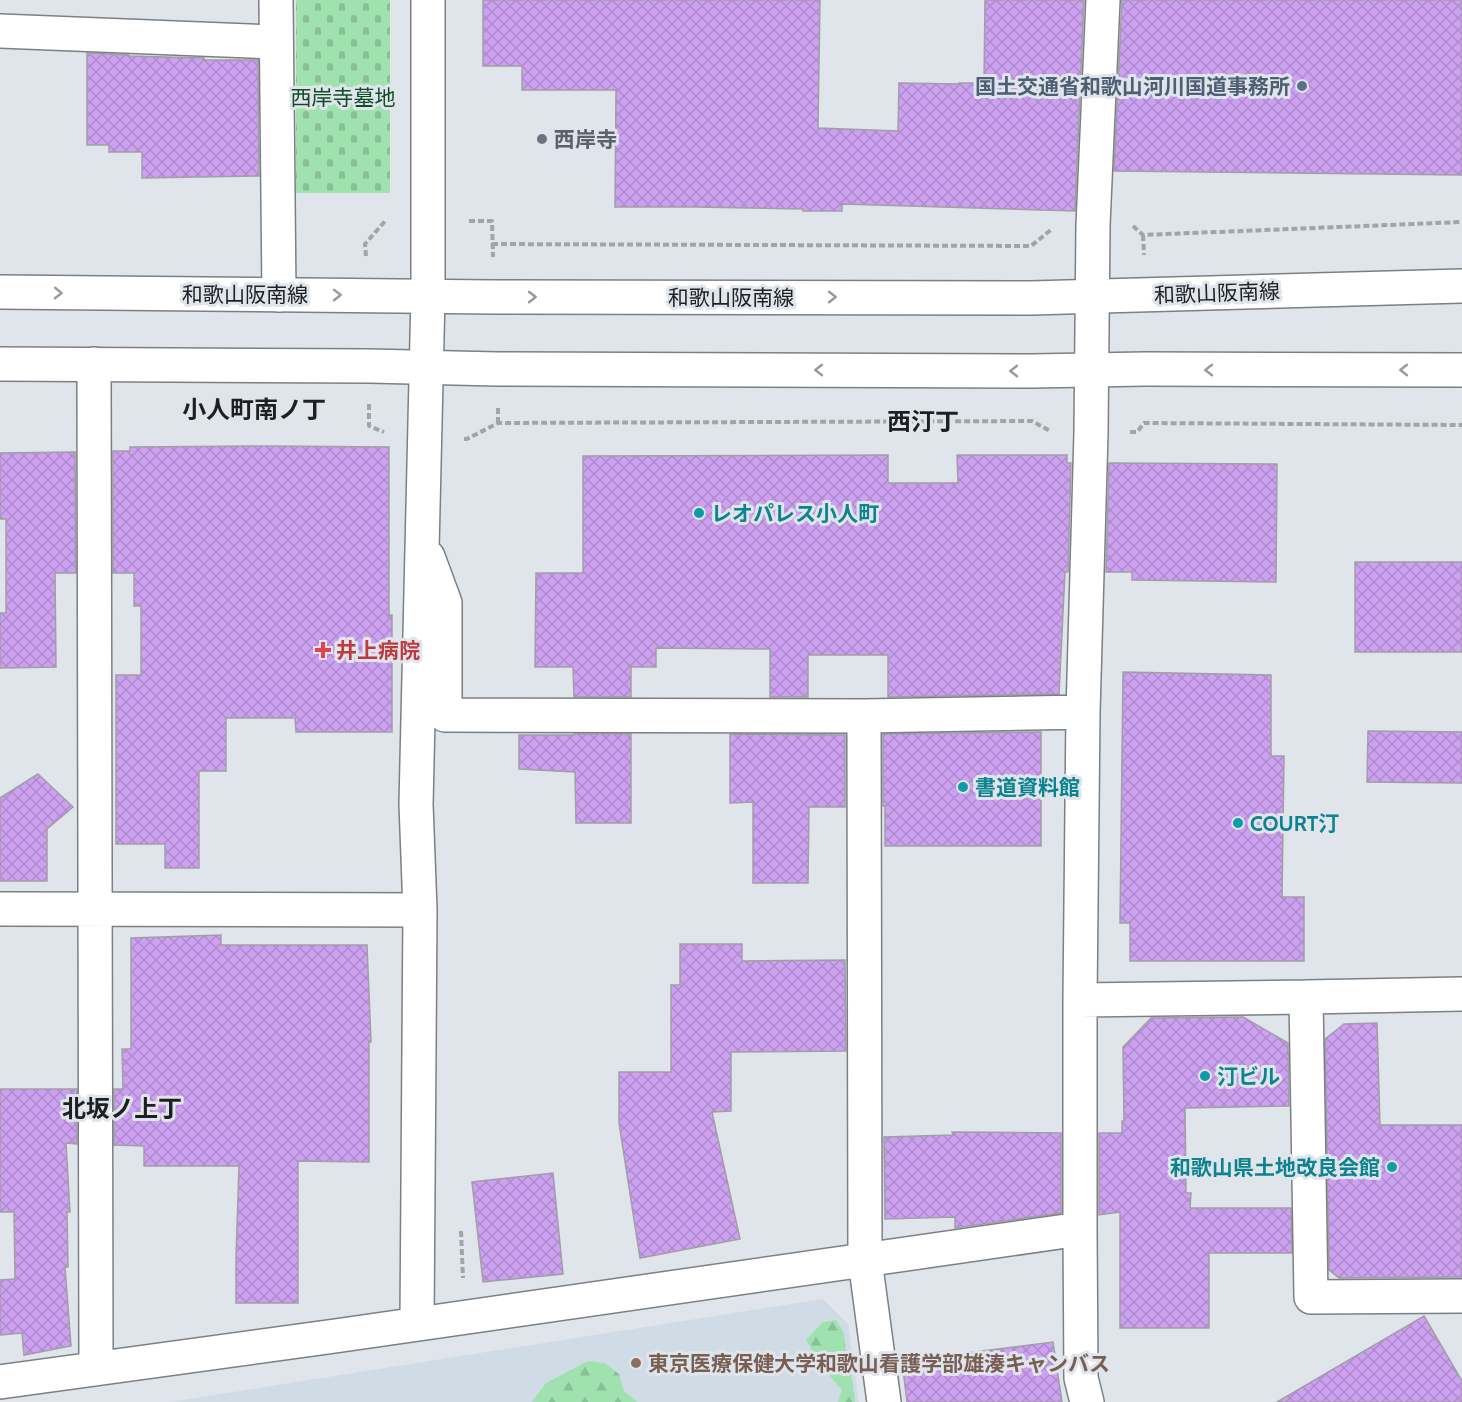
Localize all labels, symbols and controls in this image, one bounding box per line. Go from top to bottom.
place label: 国土交通省和歌山河川国道事務所 [975,74,1290,99]
marker: 国土交通省和歌山河川国道事務所 [1295,79,1309,93]
park label: 西岸寺墓地 [291,85,396,110]
place label: 西岸寺 [554,127,617,152]
marker: 西岸寺 [535,132,549,146]
street label: 和歌山阪南線 [1154,278,1280,308]
street label: 和歌山阪南線 [182,282,308,307]
street label: 和歌山阪南線 [668,285,794,310]
one-way arrow [54,286,63,299]
one-way arrow [333,289,342,301]
one-way arrow [528,291,537,303]
one-way arrow [828,291,837,303]
one-way arrow [814,364,823,376]
one-way arrow [1204,364,1213,376]
one-way arrow [1399,364,1408,376]
one-way arrow [1009,365,1018,377]
district label: 小人町南ノ丁 [182,395,326,424]
district label: 西汀丁 [887,407,959,436]
place label: レオパレス小人町 [711,501,879,526]
marker: レオパレス小人町 [692,506,706,520]
place label: 井上病院 [336,638,420,663]
marker: 井上病院 [314,641,332,659]
place label: 書道資料館 [975,775,1080,800]
marker: 書道資料館 [956,780,970,794]
place label: COURT汀 [1250,811,1339,836]
marker: COURT汀 [1231,816,1245,830]
place label: 汀ビル [1217,1064,1280,1089]
marker: 汀ビル [1198,1069,1212,1083]
district label: 北坂ノ上丁 [62,1094,182,1123]
place label: 和歌山県土地改良会館 [1170,1155,1380,1180]
marker: 和歌山県土地改良会館 [1385,1160,1399,1174]
place label: 東京医療保健大学和歌山看護学部雄湊キャンバス [648,1351,1110,1376]
marker: 東京医療保健大学和歌山看護学部雄湊キャンバス [629,1356,643,1370]

